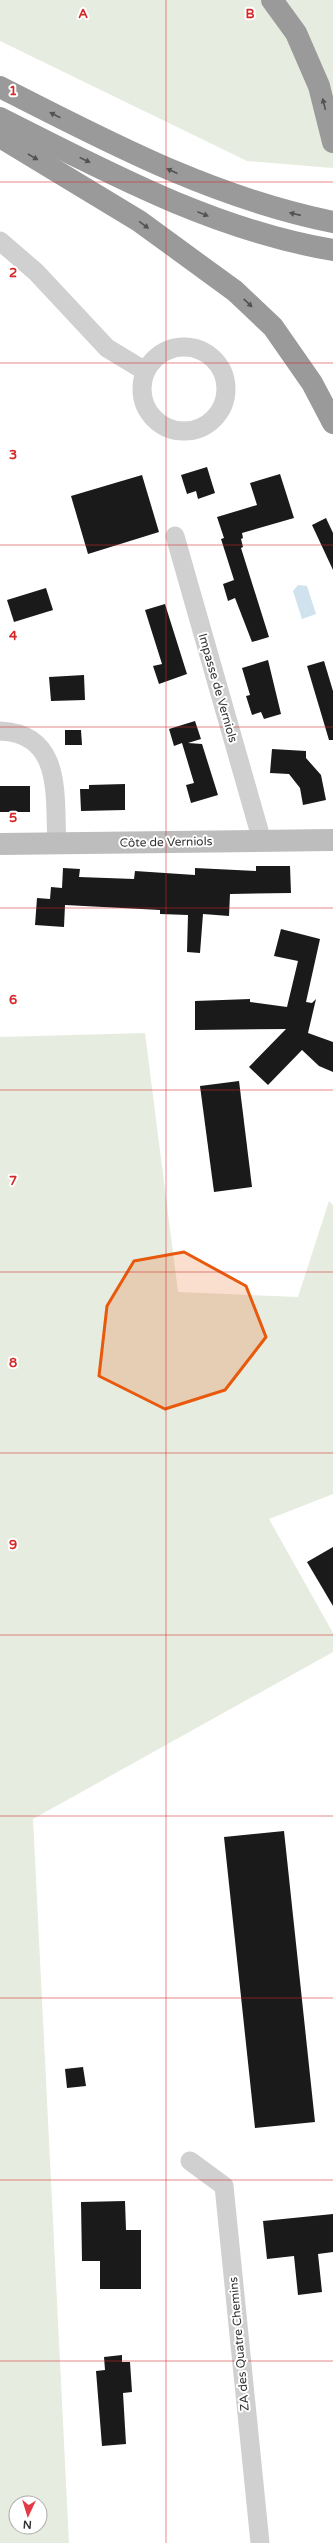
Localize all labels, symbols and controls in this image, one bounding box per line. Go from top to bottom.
text: A [78,6,88,22]
text: B [245,6,255,22]
text: 1 [9,83,17,99]
one-way arrow [320,98,326,111]
one-way arrow [49,112,61,118]
one-way arrow [27,154,39,161]
one-way arrow [79,157,91,163]
one-way arrow [167,168,178,174]
one-way arrow [289,211,301,217]
one-way arrow [198,212,210,218]
one-way arrow [139,221,150,229]
text: 2 [9,265,17,281]
one-way arrow [243,298,253,308]
text: 3 [9,447,17,463]
text: 4 [9,628,18,644]
street label: Impasse de Verniols [196,632,240,744]
text: 5 [9,810,17,826]
street label: Côte de Verniols [120,834,213,850]
text: 6 [9,992,17,1008]
text: 7 [9,1173,17,1189]
text: 8 [9,1355,17,1371]
text: 9 [9,1537,17,1553]
street label: ZA des Quatre Chemins [226,2276,252,2412]
north arrow [8,2495,48,2535]
text: N [22,2518,32,2531]

